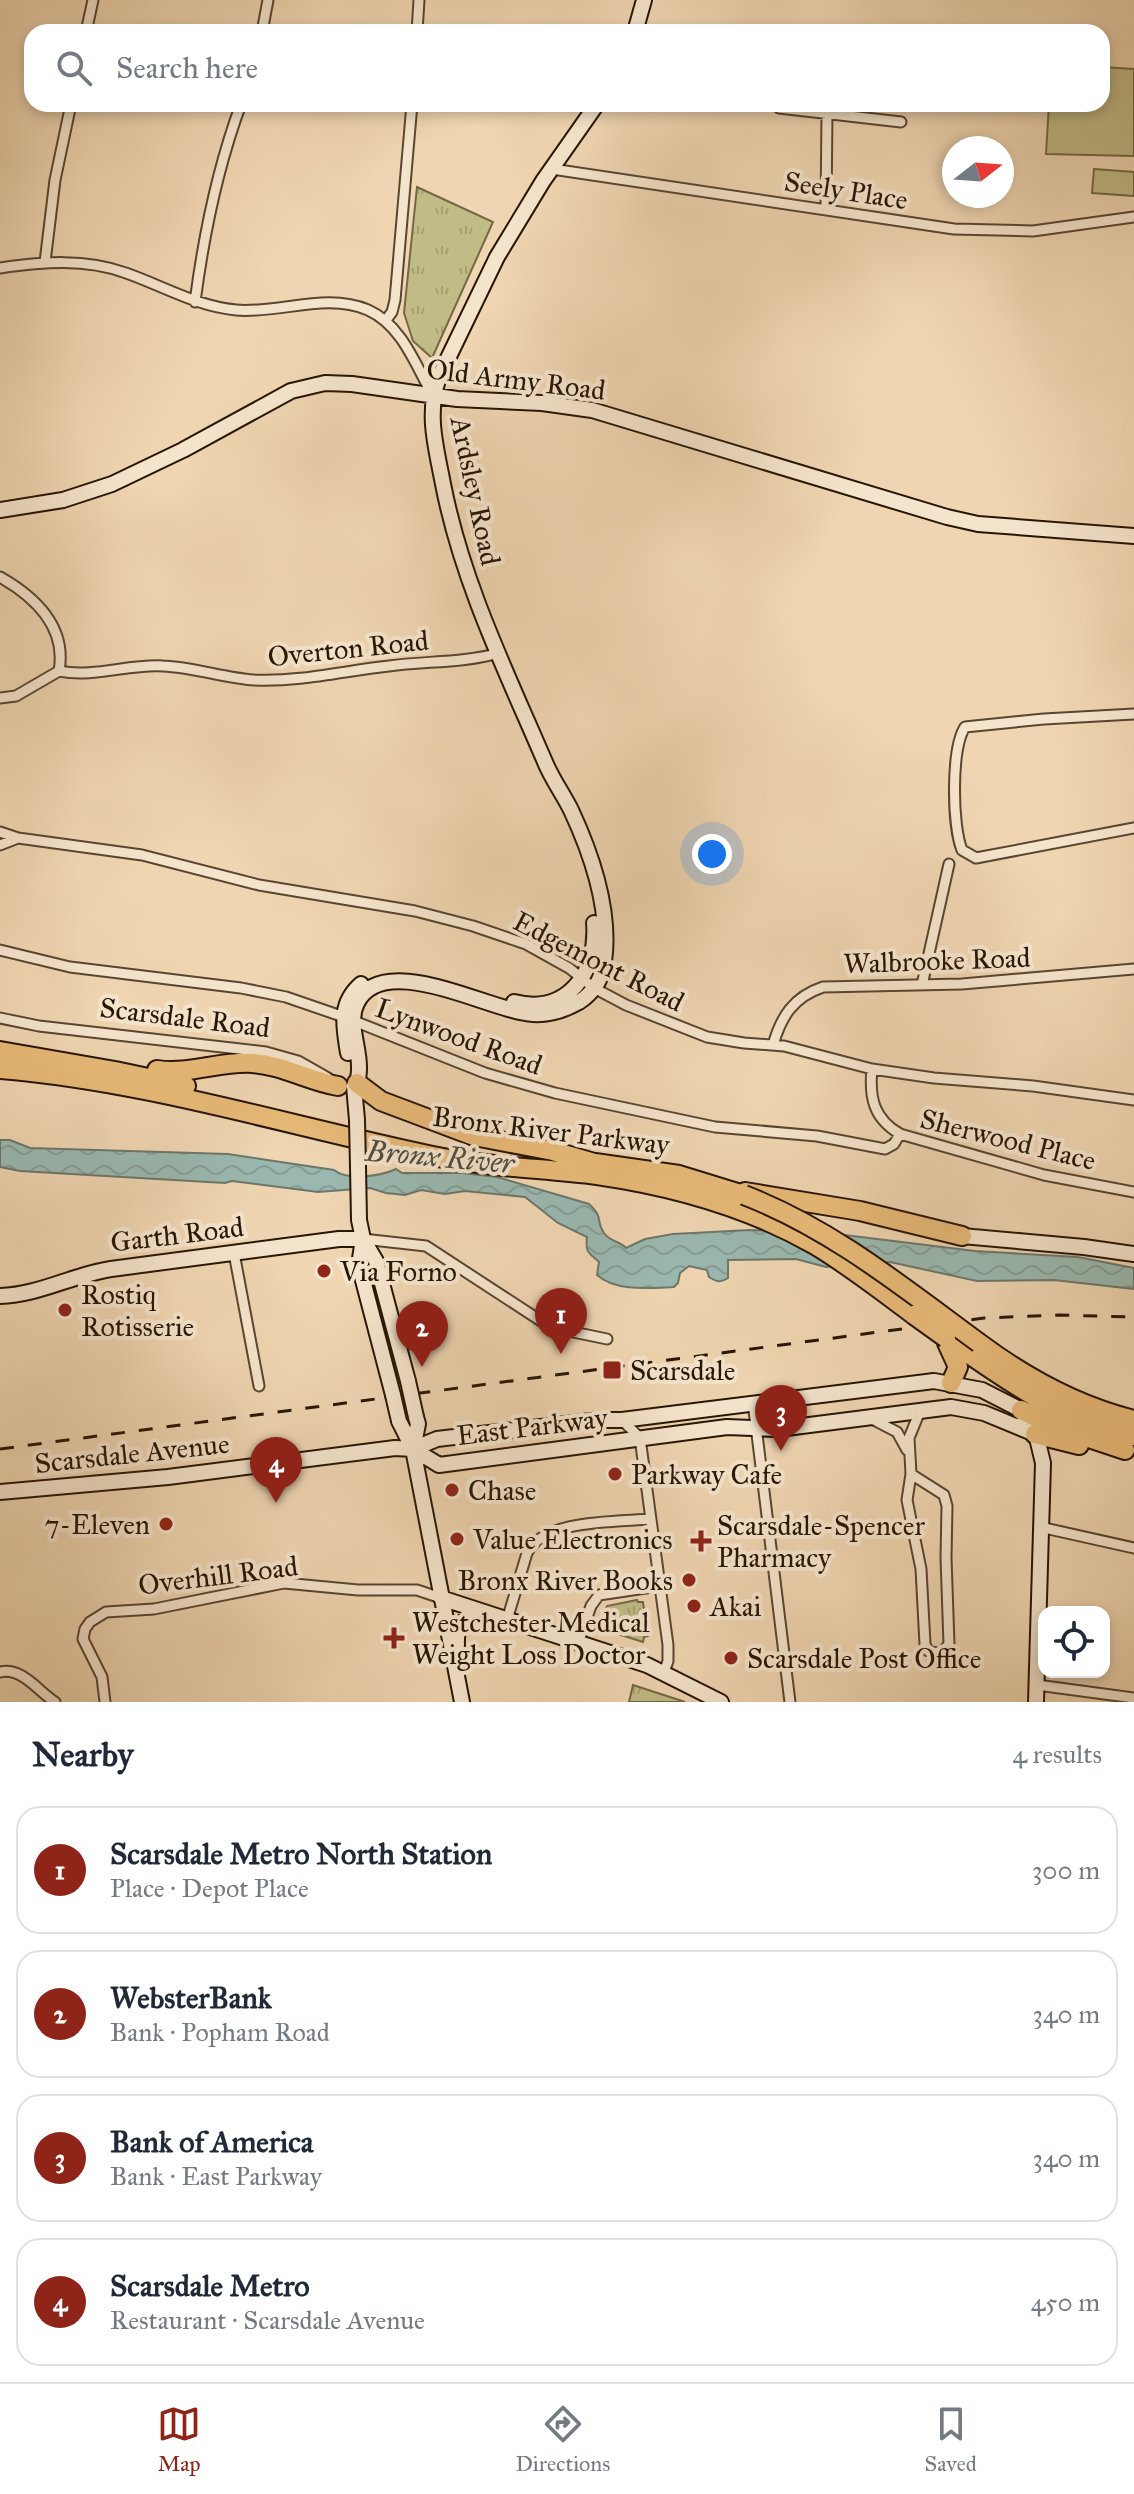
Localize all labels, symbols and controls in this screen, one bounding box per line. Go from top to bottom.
search box [24,24,1110,112]
icon: search [52,46,96,90]
text: Search here [116,50,258,86]
north arrow [942,136,1014,208]
street label: Seely Place [782,163,910,218]
street label: Old Army Road [424,351,607,408]
street label: Ardsley Road [442,412,508,569]
street label: Overton Road [266,623,430,674]
your location [692,834,732,874]
street label: Edgemont Road [507,903,690,1020]
street label: Walbrooke Road [843,940,1031,981]
street label: Scarsdale Road [98,990,272,1045]
street label: Lynwood Road [371,990,547,1083]
street label: Bronx River Parkway [431,1099,671,1161]
street label: Sherwood Place [916,1101,1099,1178]
water label: Bronx River [364,1133,516,1181]
street label: Garth Road [108,1209,246,1260]
place label: Via Forno [339,1254,457,1289]
marker: Via Forno [315,1262,333,1280]
place label: Rostiq Rotisserie [81,1277,194,1344]
pin: 1 [535,1288,587,1354]
marker: Rostiq Rotisserie [56,1301,74,1319]
pin: 2 [396,1301,448,1367]
place label: Scarsdale [630,1353,735,1388]
marker: Scarsdale [601,1359,623,1381]
pin: 3 [755,1385,807,1451]
street label: East Parkway [455,1400,610,1453]
street label: Scarsdale Avenue [33,1426,231,1481]
pin: 4 [250,1437,302,1503]
place label: Parkway Cafe [631,1457,782,1492]
marker: Parkway Cafe [606,1465,624,1483]
place label: Chase [468,1473,536,1508]
marker: Chase [443,1481,461,1499]
place label: 7-Eleven [45,1507,150,1542]
place label: Scarsdale-Spencer Pharmacy [717,1508,925,1575]
marker: 7-Eleven [157,1515,175,1533]
place label: Value Electronics [472,1522,673,1557]
marker: Value Electronics [448,1530,466,1548]
marker: Scarsdale-Spencer Pharmacy [692,1532,710,1550]
street label: Overhill Road [136,1548,300,1603]
place label: Bronx River Books [458,1563,673,1598]
marker: Bronx River Books [680,1571,698,1589]
place label: Akai [709,1589,762,1624]
marker: Akai [685,1597,703,1615]
place label: Westchester Medical Weight Loss Doctor [412,1605,650,1672]
map controls [1038,1606,1110,1678]
button: locate [1038,1606,1110,1678]
marker: Westchester Medical Weight Loss Doctor [383,1627,405,1649]
place label: Scarsdale Post Office [747,1641,981,1676]
marker: Scarsdale Post Office [722,1649,740,1667]
text: Nearby [32,1734,134,1775]
text: 4 results [1013,1738,1102,1770]
text: Scarsdale Metro North Station [110,1836,492,1872]
text: 1 [55,1854,65,1886]
text: 300 m [1032,1854,1100,1886]
text: Place · Depot Place [110,1872,309,1904]
text: WebsterBank [110,1980,272,2016]
text: 2 [54,1998,66,2030]
text: 340 m [1033,1998,1100,2030]
text: Bank · Popham Road [110,2016,330,2048]
text: Bank of America [110,2124,313,2160]
text: 3 [55,2142,65,2174]
text: 340 m [1033,2142,1100,2174]
text: Bank · East Parkway [110,2160,322,2192]
text: Scarsdale Metro [110,2268,310,2304]
text: 4 [53,2286,67,2318]
text: 450 m [1031,2286,1100,2318]
text: Restaurant · Scarsdale Avenue [110,2304,425,2336]
tab: Map [157,2402,201,2477]
tab: Directions [515,2402,610,2477]
tab: Saved [925,2402,977,2477]

